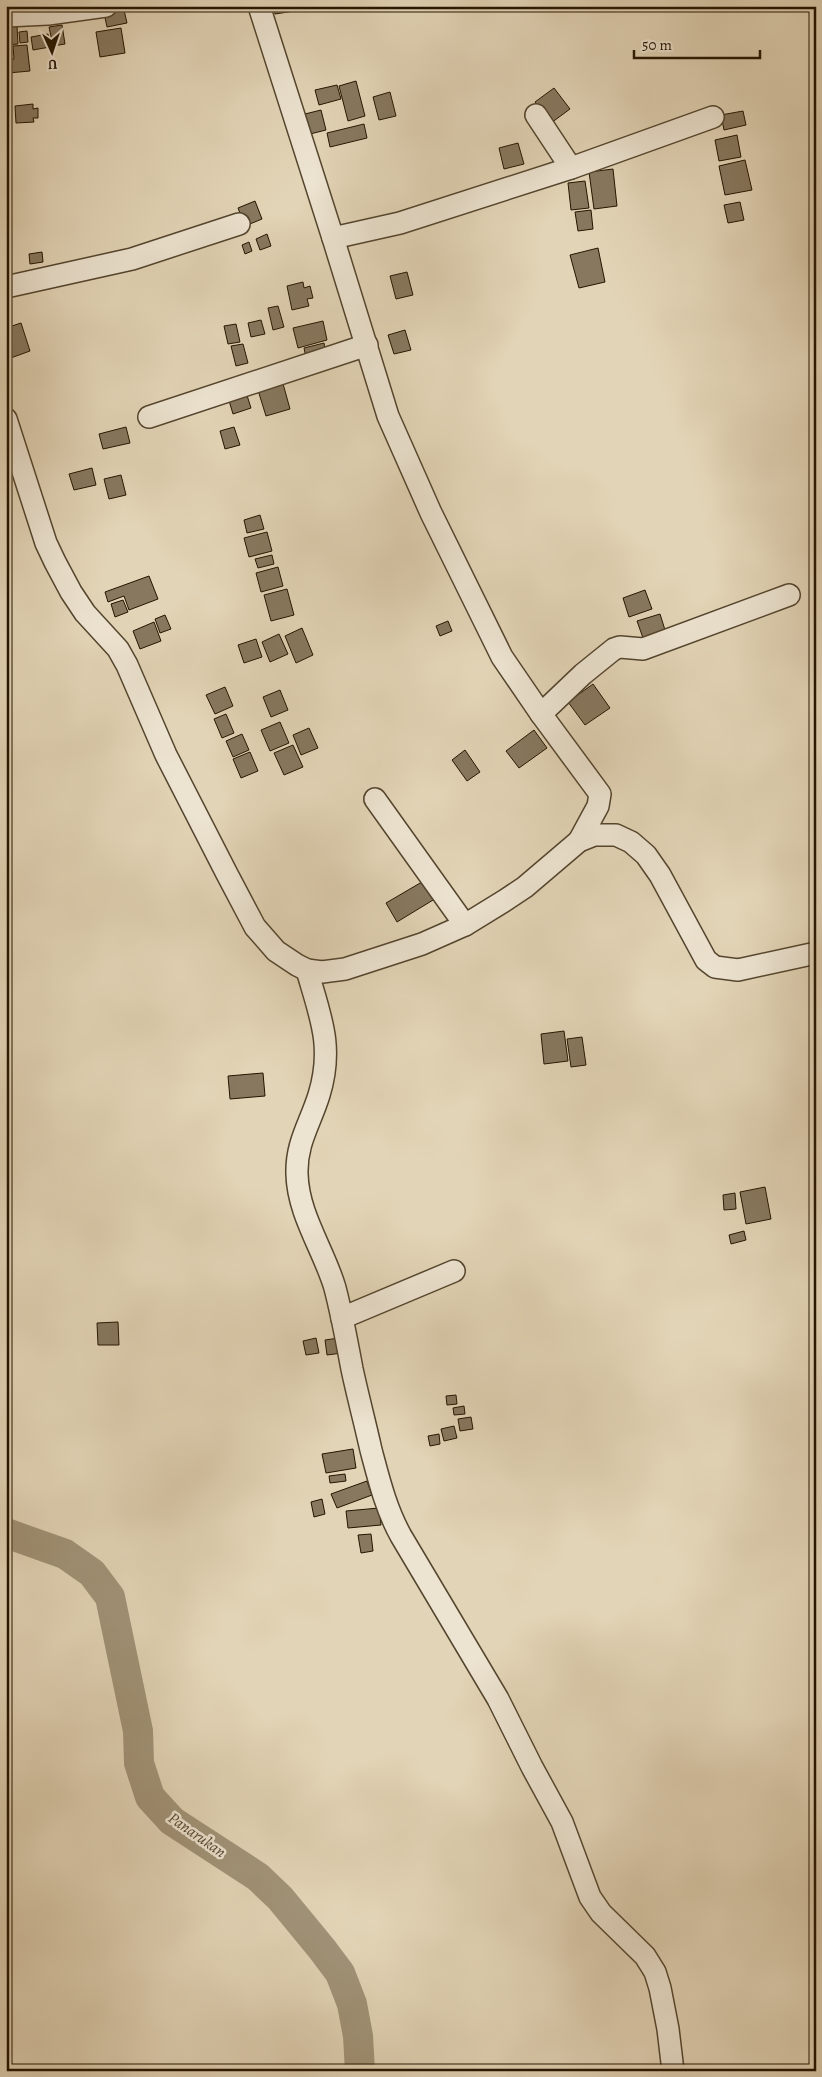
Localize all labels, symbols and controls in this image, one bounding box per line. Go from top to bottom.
north arrow [28,28,78,78]
scale bar [634,28,761,60]
text: 50 m [642,35,672,55]
text: U [48,55,58,74]
water label: Panarukan [164,1807,230,1863]

